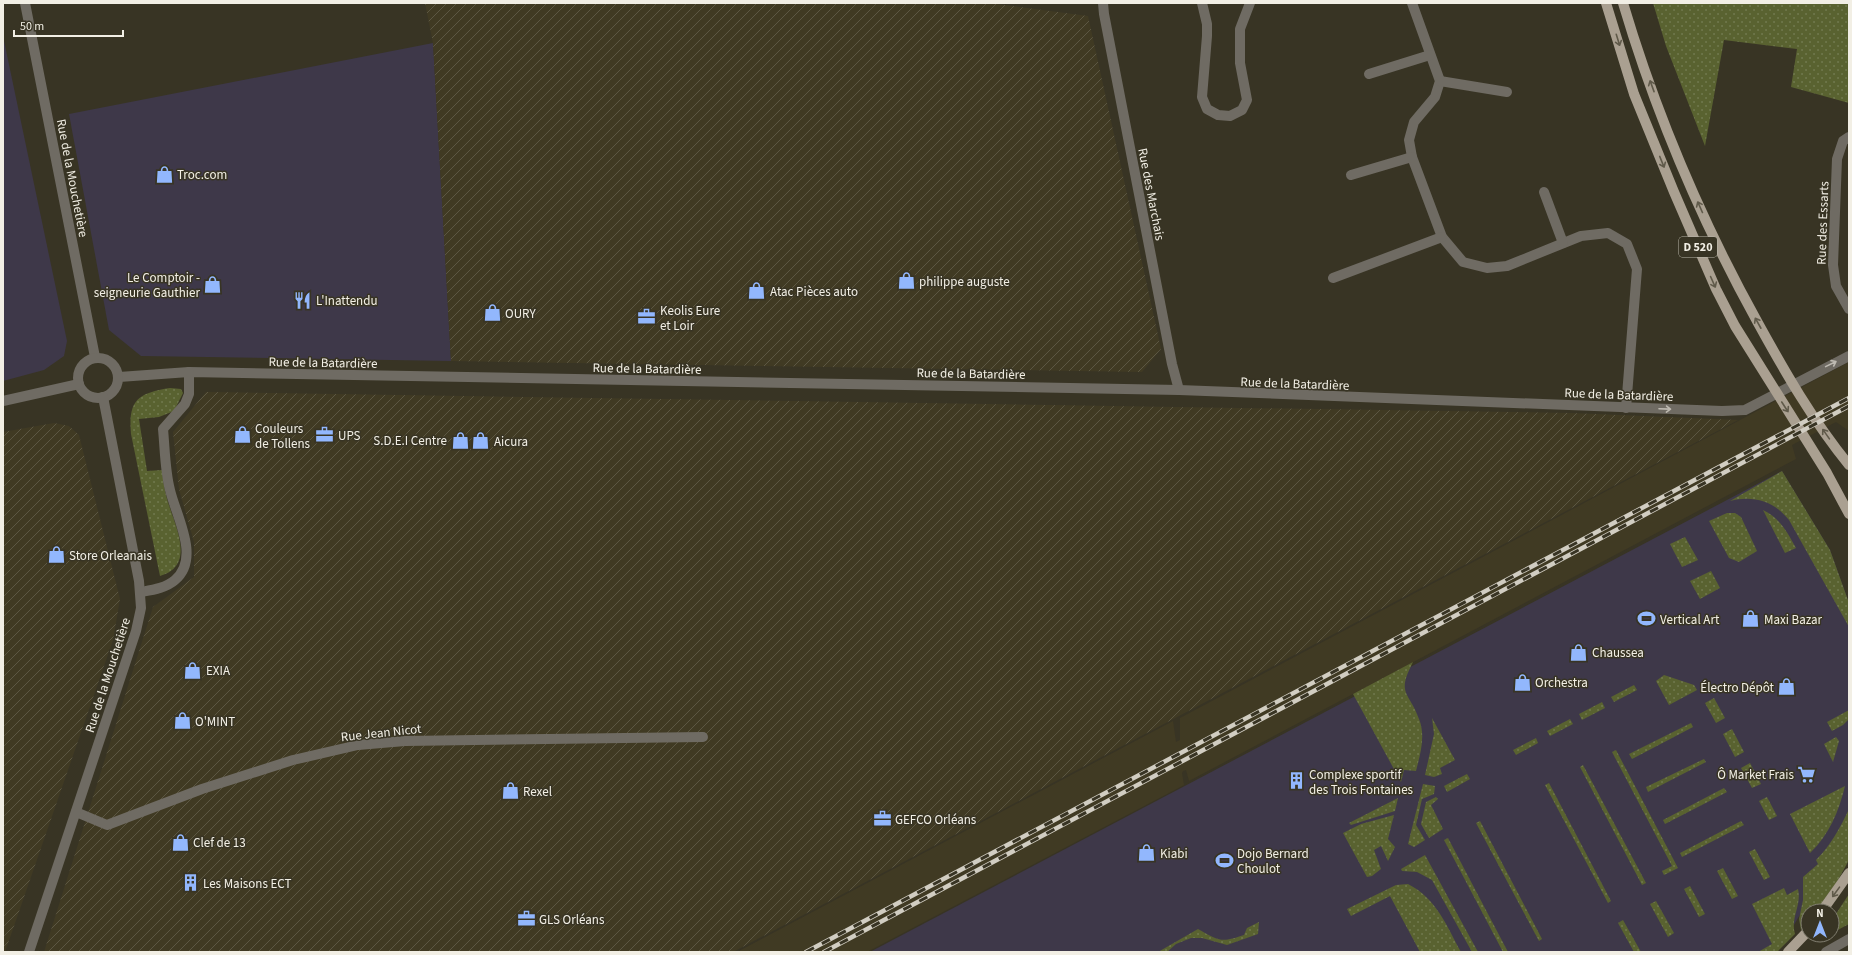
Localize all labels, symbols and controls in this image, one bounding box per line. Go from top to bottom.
scale bar [14,12,123,38]
text: 50 m [20,18,44,35]
one-way arrow [1615,34,1622,47]
one-way arrow [1647,81,1655,93]
street label: Rue de la Mouchetière [52,118,92,239]
street label: Rue des Marchais [1133,146,1169,242]
one-way arrow [1658,156,1666,168]
shop icon: Troc.com [154,164,174,184]
place label: Troc.com [177,166,227,184]
street label: Rue des Essarts [1813,180,1833,265]
one-way arrow [1696,201,1703,213]
road number: D 520 [1679,237,1717,257]
place label: Le Comptoir - seigneurie Gauthier [94,269,200,302]
shop icon: philippe auguste [896,271,916,291]
place label: philippe auguste [919,273,1010,291]
shop icon: Le Comptoir - seigneurie Gauthier [203,274,223,294]
one-way arrow [1710,275,1717,287]
shop icon: Atac Pièces auto [747,281,767,301]
place label: Atac Pièces auto [770,283,858,301]
restaurant icon: L'Inattendu [293,290,313,310]
place label: L'Inattendu [316,292,378,310]
place label: Keolis Eure et Loir [660,302,720,335]
shop icon: OURY [482,303,502,323]
place label: OURY [505,305,536,323]
office icon: Keolis Eure et Loir [637,307,657,327]
one-way arrow [1754,317,1761,329]
street label: Rue de la Batardière [268,353,378,373]
street label: Rue de la Batardière [592,359,702,379]
one-way arrow [1825,360,1837,368]
street label: Rue de la Batardière [916,364,1026,384]
street label: Rue de la Batardière [1240,373,1350,395]
street label: Rue de la Batardière [1564,384,1674,406]
one-way arrow [1780,401,1789,412]
one-way arrow [1658,405,1671,413]
place label: Couleurs de Tollens [255,420,311,453]
shop icon: Couleurs de Tollens [232,425,252,445]
office icon: UPS [315,425,335,445]
place label: UPS [338,427,361,445]
one-way arrow [1822,429,1830,440]
shop icon: S.D.E.I Centre [450,430,470,450]
shop icon: Aicura [471,431,491,451]
place label: S.D.E.I Centre [373,432,447,450]
place label: Aicura [494,433,528,451]
shop icon: Store Orleanais [46,545,66,565]
place label: Store Orleanais [69,547,152,565]
sports icon: Vertical Art [1637,609,1657,629]
shop icon: Maxi Bazar [1741,609,1761,629]
place label: Vertical Art [1660,611,1720,629]
place label: Maxi Bazar [1764,611,1823,629]
street label: Rue de la Mouchetière [81,615,135,735]
shop icon: Chaussea [1569,642,1589,662]
place label: Chaussea [1592,644,1644,662]
shop icon: EXIA [183,660,203,680]
place label: EXIA [206,662,231,680]
shop icon: Orchestra [1512,672,1532,692]
place label: Orchestra [1535,674,1588,692]
shop icon: Électro Dépôt [1777,677,1797,697]
place label: Électro Dépôt [1700,679,1775,697]
shop icon: O'MINT [172,711,192,731]
place label: O'MINT [195,713,235,731]
street label: Rue Jean Nicot [340,720,423,746]
supermarket icon: Ô Market Frais [1797,764,1817,784]
place label: Complexe sportif des Trois Fontaines [1309,766,1414,799]
place label: Ô Market Frais [1717,766,1795,784]
building icon: Complexe sportif des Trois Fontaines [1286,771,1306,791]
shop icon: Rexel [500,781,520,801]
place label: Rexel [523,783,552,801]
office icon: GEFCO Orléans [872,809,892,829]
place label: GEFCO Orléans [895,811,977,829]
shop icon: Clef de 13 [170,832,190,852]
place label: Clef de 13 [193,834,246,852]
shop icon: Kiabi [1137,843,1157,863]
place label: Kiabi [1160,845,1188,863]
place label: Dojo Bernard Choulot [1237,845,1309,878]
sports icon: Dojo Bernard Choulot [1214,850,1234,870]
building icon: Les Maisons ECT [180,873,200,893]
place label: Les Maisons ECT [203,875,292,893]
one-way arrow [1832,887,1840,898]
north arrow [1800,903,1840,943]
text: N [1816,906,1824,921]
office icon: GLS Orléans [516,909,536,929]
place label: GLS Orléans [539,911,605,929]

